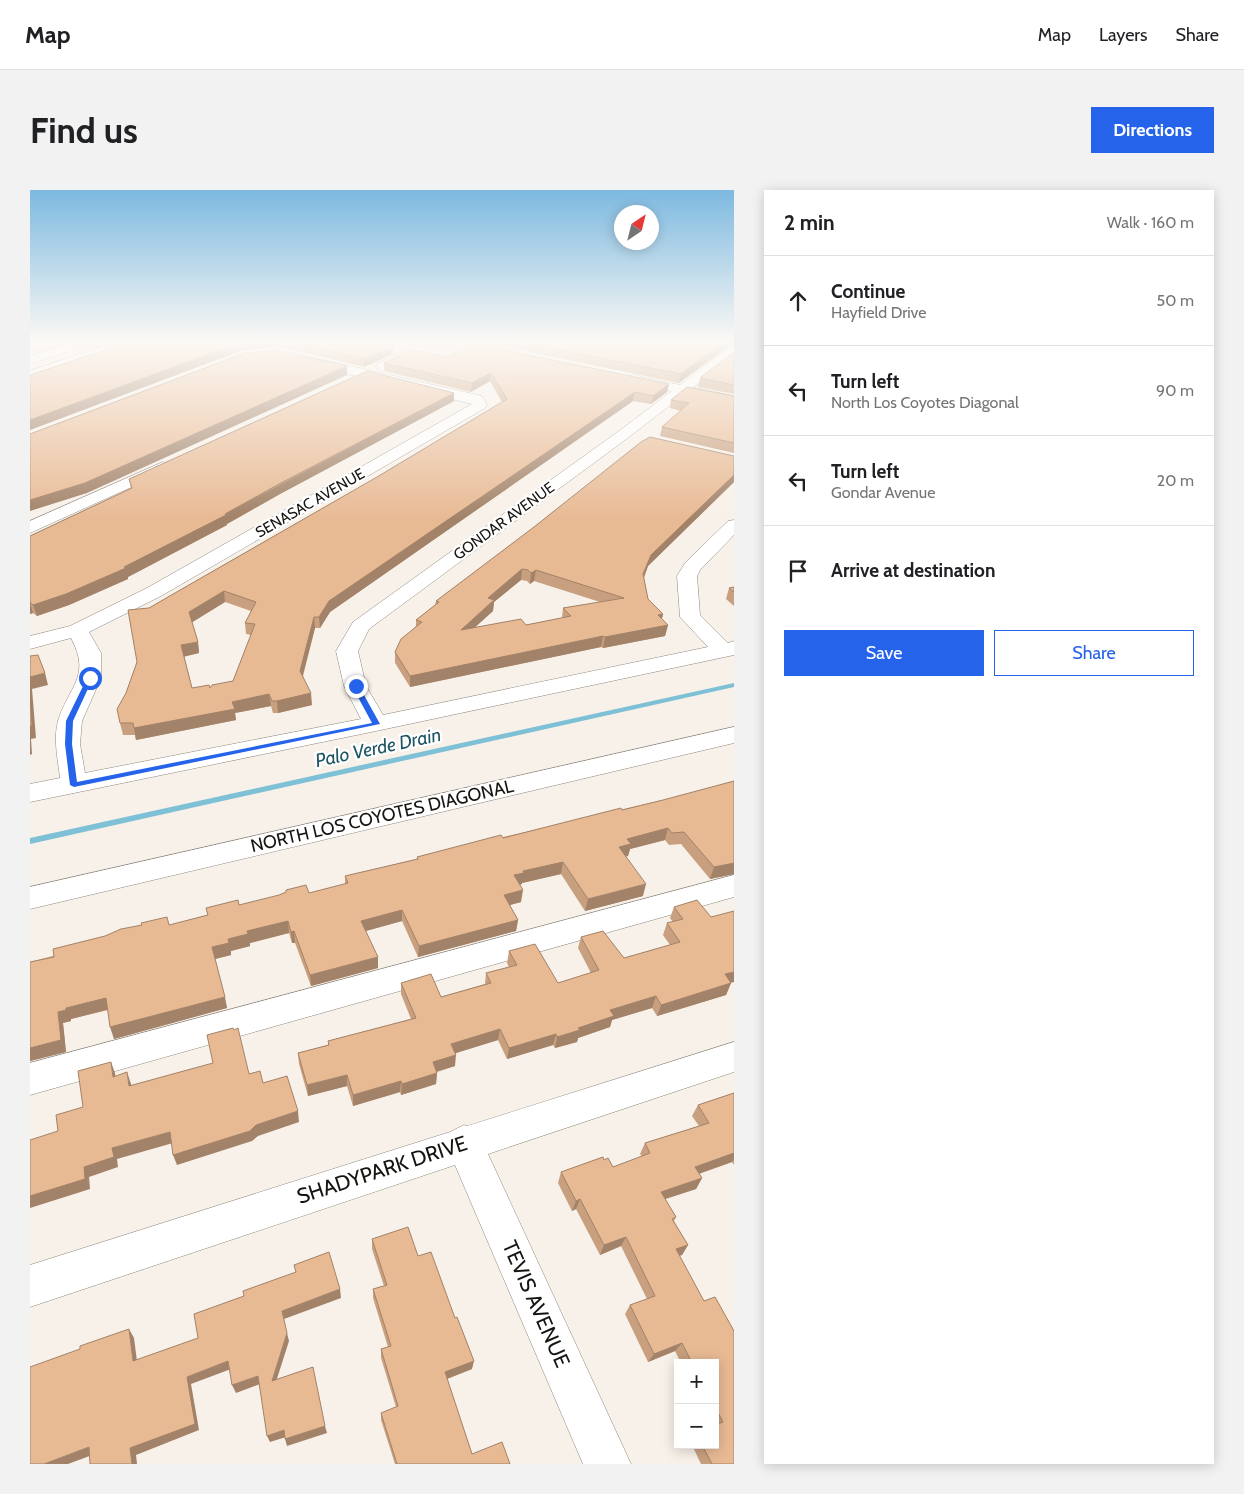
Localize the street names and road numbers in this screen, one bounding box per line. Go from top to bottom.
street label: SENASAC AVENUE [252,464,368,542]
street label: GONDAR AVENUE [450,478,558,564]
street label: NORTH LOS COYOTES DIAGONAL [248,775,516,857]
street label: SHADYPARK DRIVE [293,1130,470,1209]
street label: TEVIS AVENUE [497,1237,576,1371]

